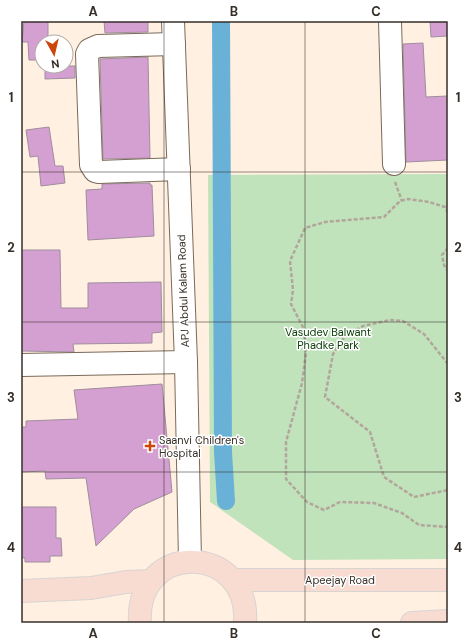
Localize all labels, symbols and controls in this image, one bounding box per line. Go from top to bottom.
text: A [88,3,98,20]
text: B [230,3,238,20]
text: C [371,3,381,20]
north arrow [34,34,74,74]
text: N [50,56,60,71]
text: 1 [9,89,13,106]
text: 1 [456,89,460,106]
street label: APJ Abdul Kalam Road [174,234,192,348]
text: 2 [7,239,15,256]
text: 2 [454,239,462,256]
park label: Vasudev Balwant Phadke Park [285,325,371,352]
text: 3 [7,389,15,406]
text: 3 [454,389,462,406]
place label: Saanvi Children's Hospital [159,433,244,460]
marker: Saanvi Children's Hospital [144,440,156,452]
text: 4 [7,539,15,556]
text: 4 [454,539,462,556]
street label: Apeejay Road [305,573,375,587]
text: A [88,625,98,642]
text: B [230,625,238,642]
text: C [371,625,381,642]

